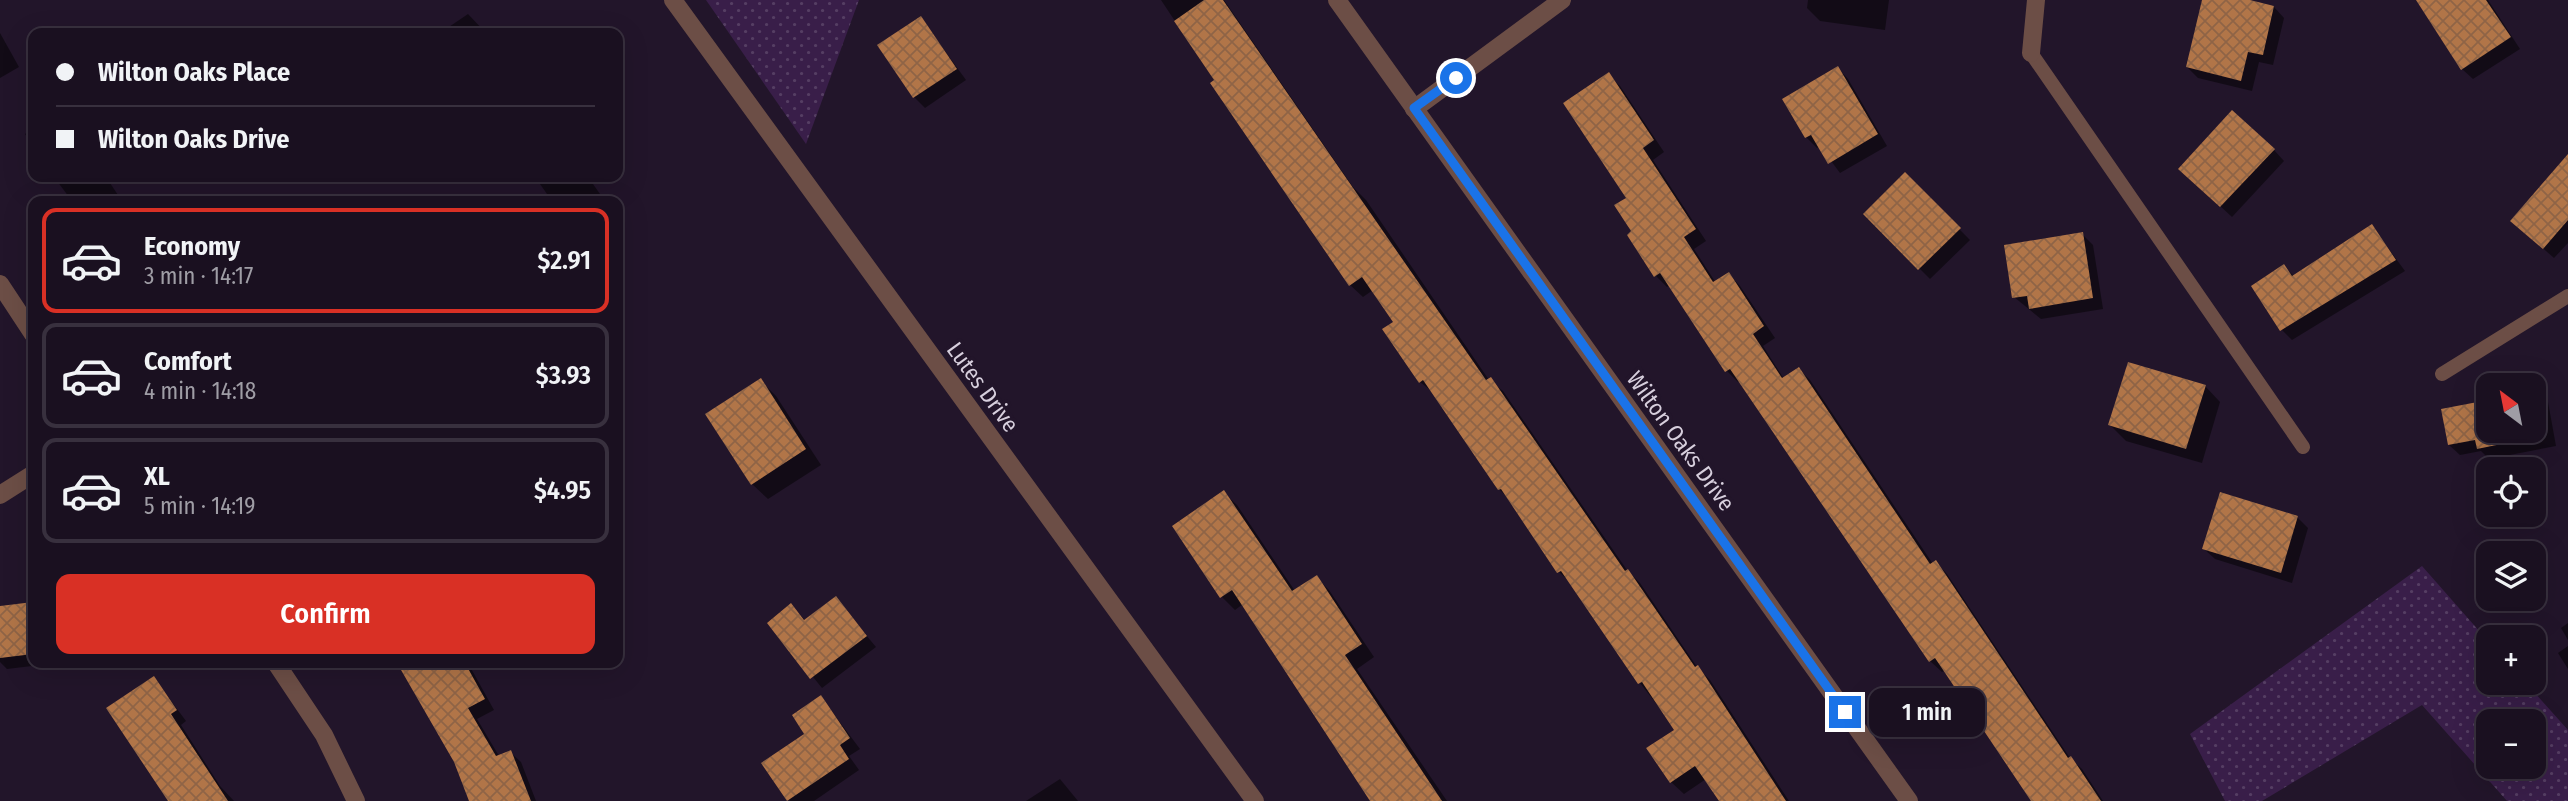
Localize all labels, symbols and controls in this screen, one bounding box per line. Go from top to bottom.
text: Wilton Oaks Place [98,57,290,88]
route start [1440,62,1472,94]
text: Wilton Oaks Drive [98,124,289,155]
icon: car [60,229,123,292]
text: Economy [144,231,240,262]
text: $2.91 [538,245,591,276]
text: 3 min · 14:17 [144,262,253,290]
street label: Lutes Drive [941,337,1025,437]
icon: car [60,344,123,407]
text: Comfort [144,346,232,377]
text: $3.93 [536,360,591,391]
street label: Wilton Oaks Drive [1621,366,1741,516]
north arrow [2476,373,2546,443]
map controls [2476,373,2546,779]
text: 4 min · 14:18 [144,377,256,405]
button: locate [2476,457,2546,527]
icon: car [60,459,123,522]
text: XL [144,461,170,492]
text: $4.95 [534,475,591,506]
text: 5 min · 14:19 [144,492,255,520]
button: layers [2476,541,2546,611]
button: Confirm [56,574,595,654]
button: + [2476,625,2546,695]
callout: 1 min [1870,688,1985,736]
route end [1829,696,1861,728]
text: 1 min [1902,698,1952,726]
button: − [2476,709,2546,779]

